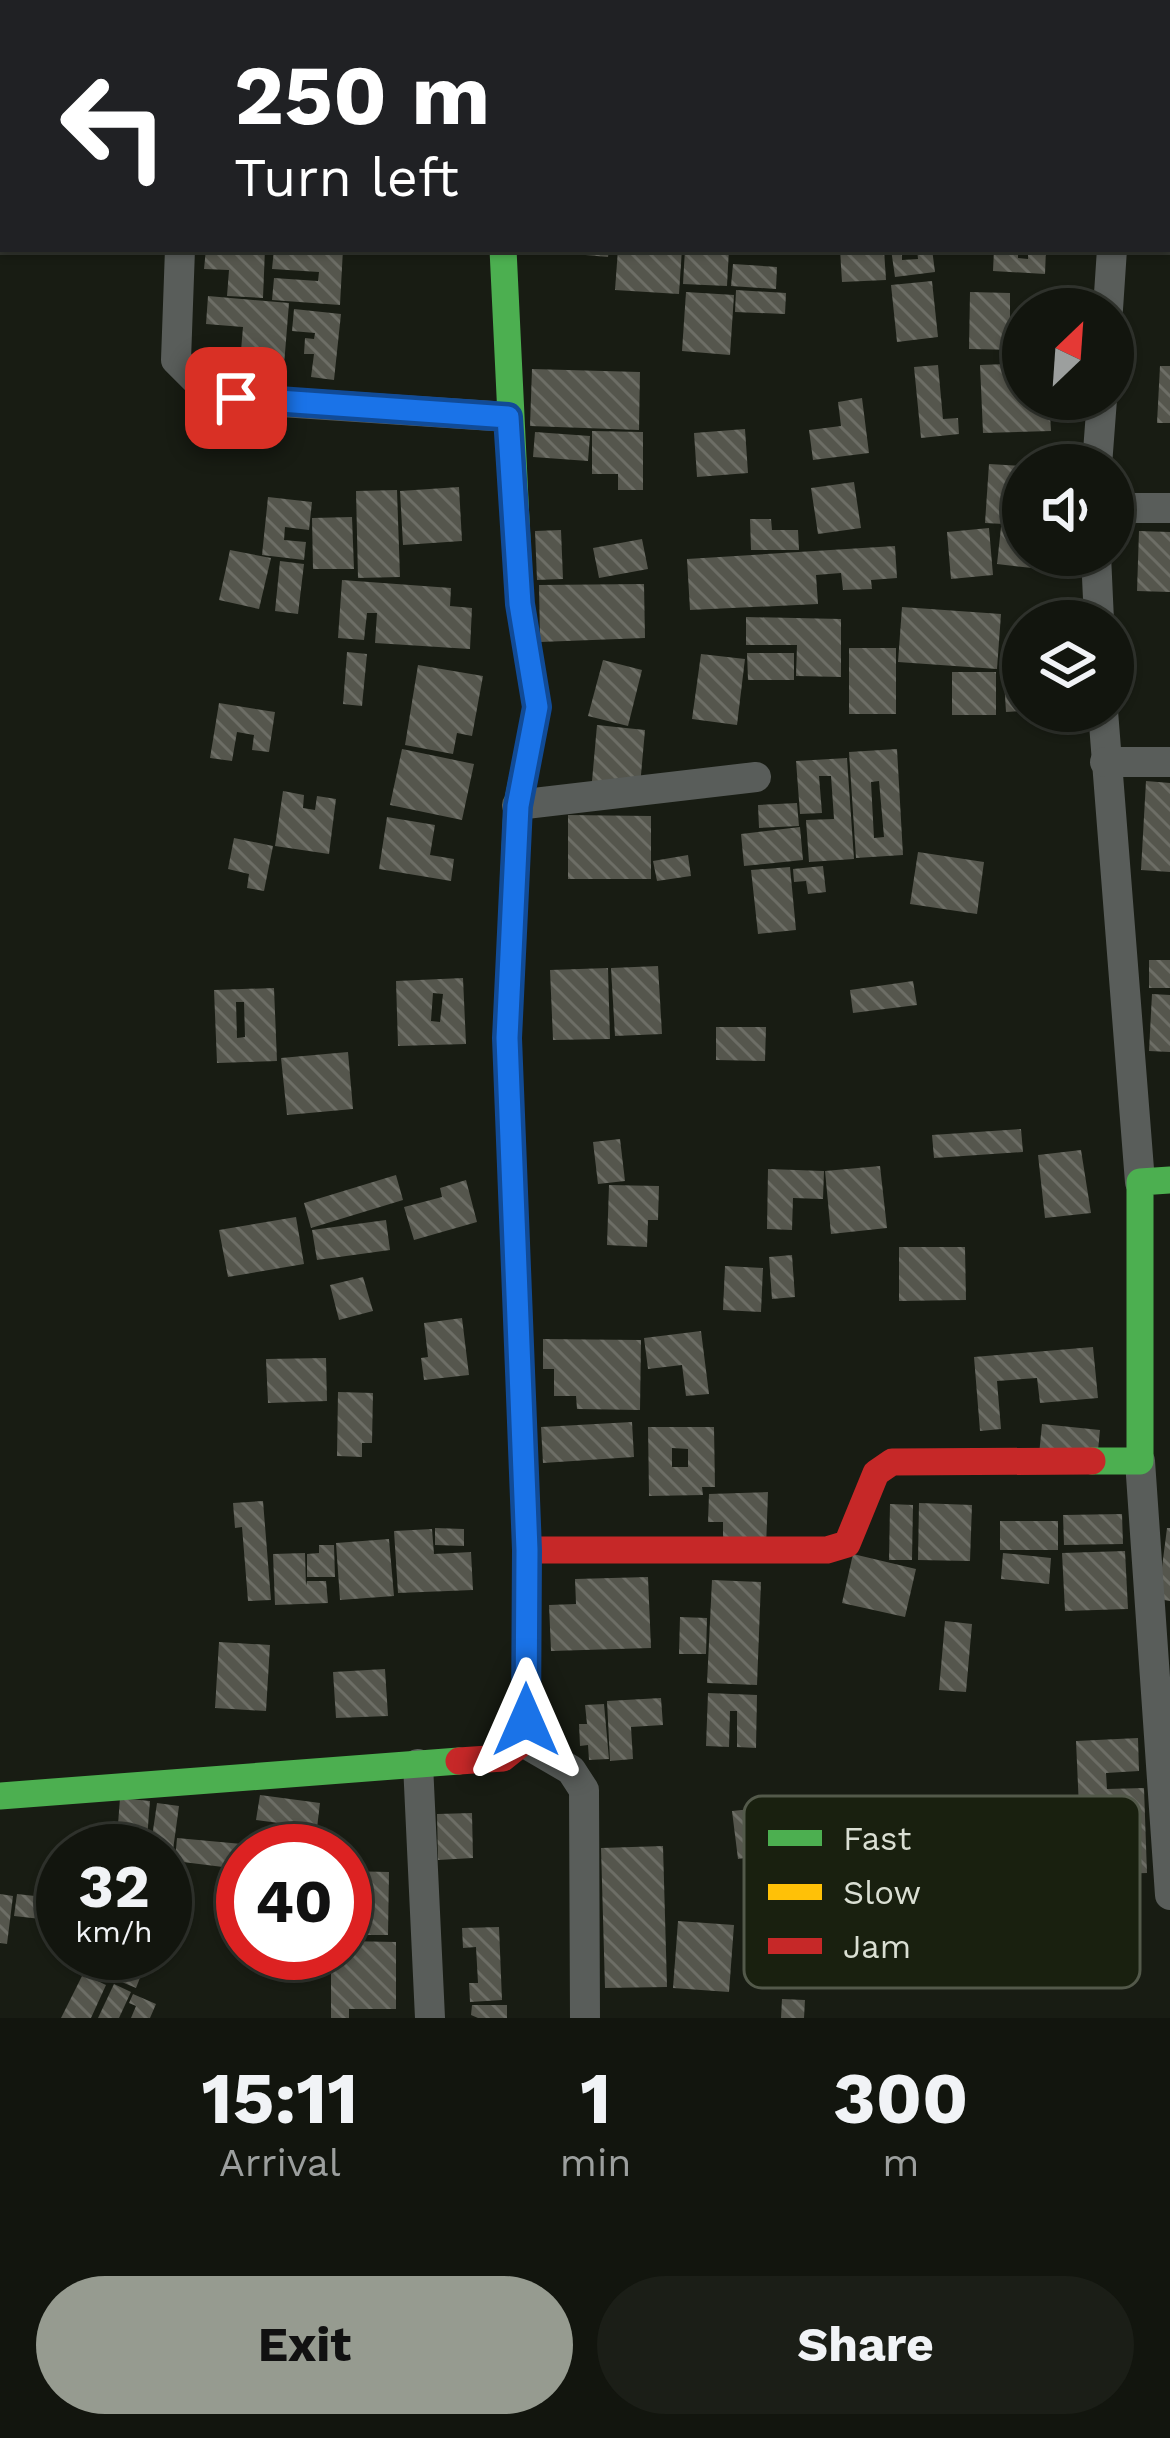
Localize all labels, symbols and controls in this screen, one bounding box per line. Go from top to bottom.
text: 250 m [234,46,490,144]
icon: left [36,48,192,204]
text: Turn left [234,146,459,209]
north arrow [1002,288,1134,420]
map controls [1002,288,1134,732]
pin [185,347,287,449]
icon: arrive [203,365,269,431]
button: sound [1002,444,1134,576]
button: layers [1002,600,1134,732]
position arrow [463,1657,589,1783]
legend [744,1796,1140,1988]
text: Fast [843,1819,912,1858]
speed limit sign: 40 [216,1824,372,1980]
text: 32 [78,1851,150,1922]
text: Slow [843,1873,921,1912]
text: km/h [75,1914,153,1949]
text: Jam [843,1927,911,1966]
text: 15:11 [202,2056,358,2140]
text: 1 [580,2056,611,2140]
text: 300 [833,2056,968,2140]
text: Arrival [219,2140,341,2185]
text: min [560,2140,632,2185]
text: m [882,2140,919,2185]
button: Exit [36,2276,573,2414]
button: Share [597,2276,1134,2414]

